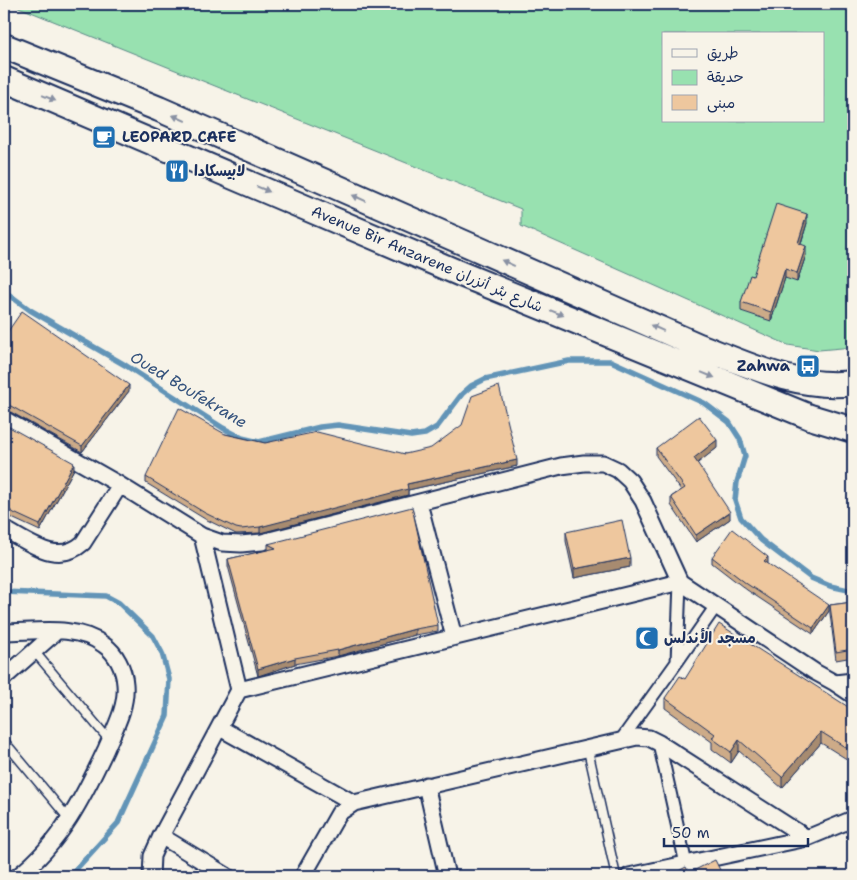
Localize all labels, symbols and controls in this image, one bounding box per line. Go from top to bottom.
legend [662,32,824,122]
text: طريق [707,43,739,63]
text: حديقة [707,67,744,87]
text: مبنى [707,93,735,113]
one-way arrow [42,95,56,103]
one-way arrow [172,114,186,122]
cafe icon: LEOPARD CAFE [91,124,117,150]
place label: LEOPARD CAFE [122,127,236,147]
restaurant icon: لابيسكادا [164,158,190,184]
place label: لابيسكادا [194,161,245,181]
one-way arrow [255,186,270,194]
one-way arrow [352,193,366,201]
street label: Avenue Bir Anzarene شارع بئر أنزران [308,201,546,317]
one-way arrow [501,259,515,267]
one-way arrow [550,310,565,318]
one-way arrow [650,324,664,332]
water label: Oued Boufekrane [126,346,251,433]
bus stop icon: Zahwa [795,353,821,379]
place label: Zahwa [737,356,791,376]
one-way arrow [701,372,715,380]
mosque icon: مسجد الأندلس [634,625,660,651]
place label: مسجد الأندلس [664,627,756,648]
scale bar [664,815,808,847]
text: 50 m [672,823,710,843]

